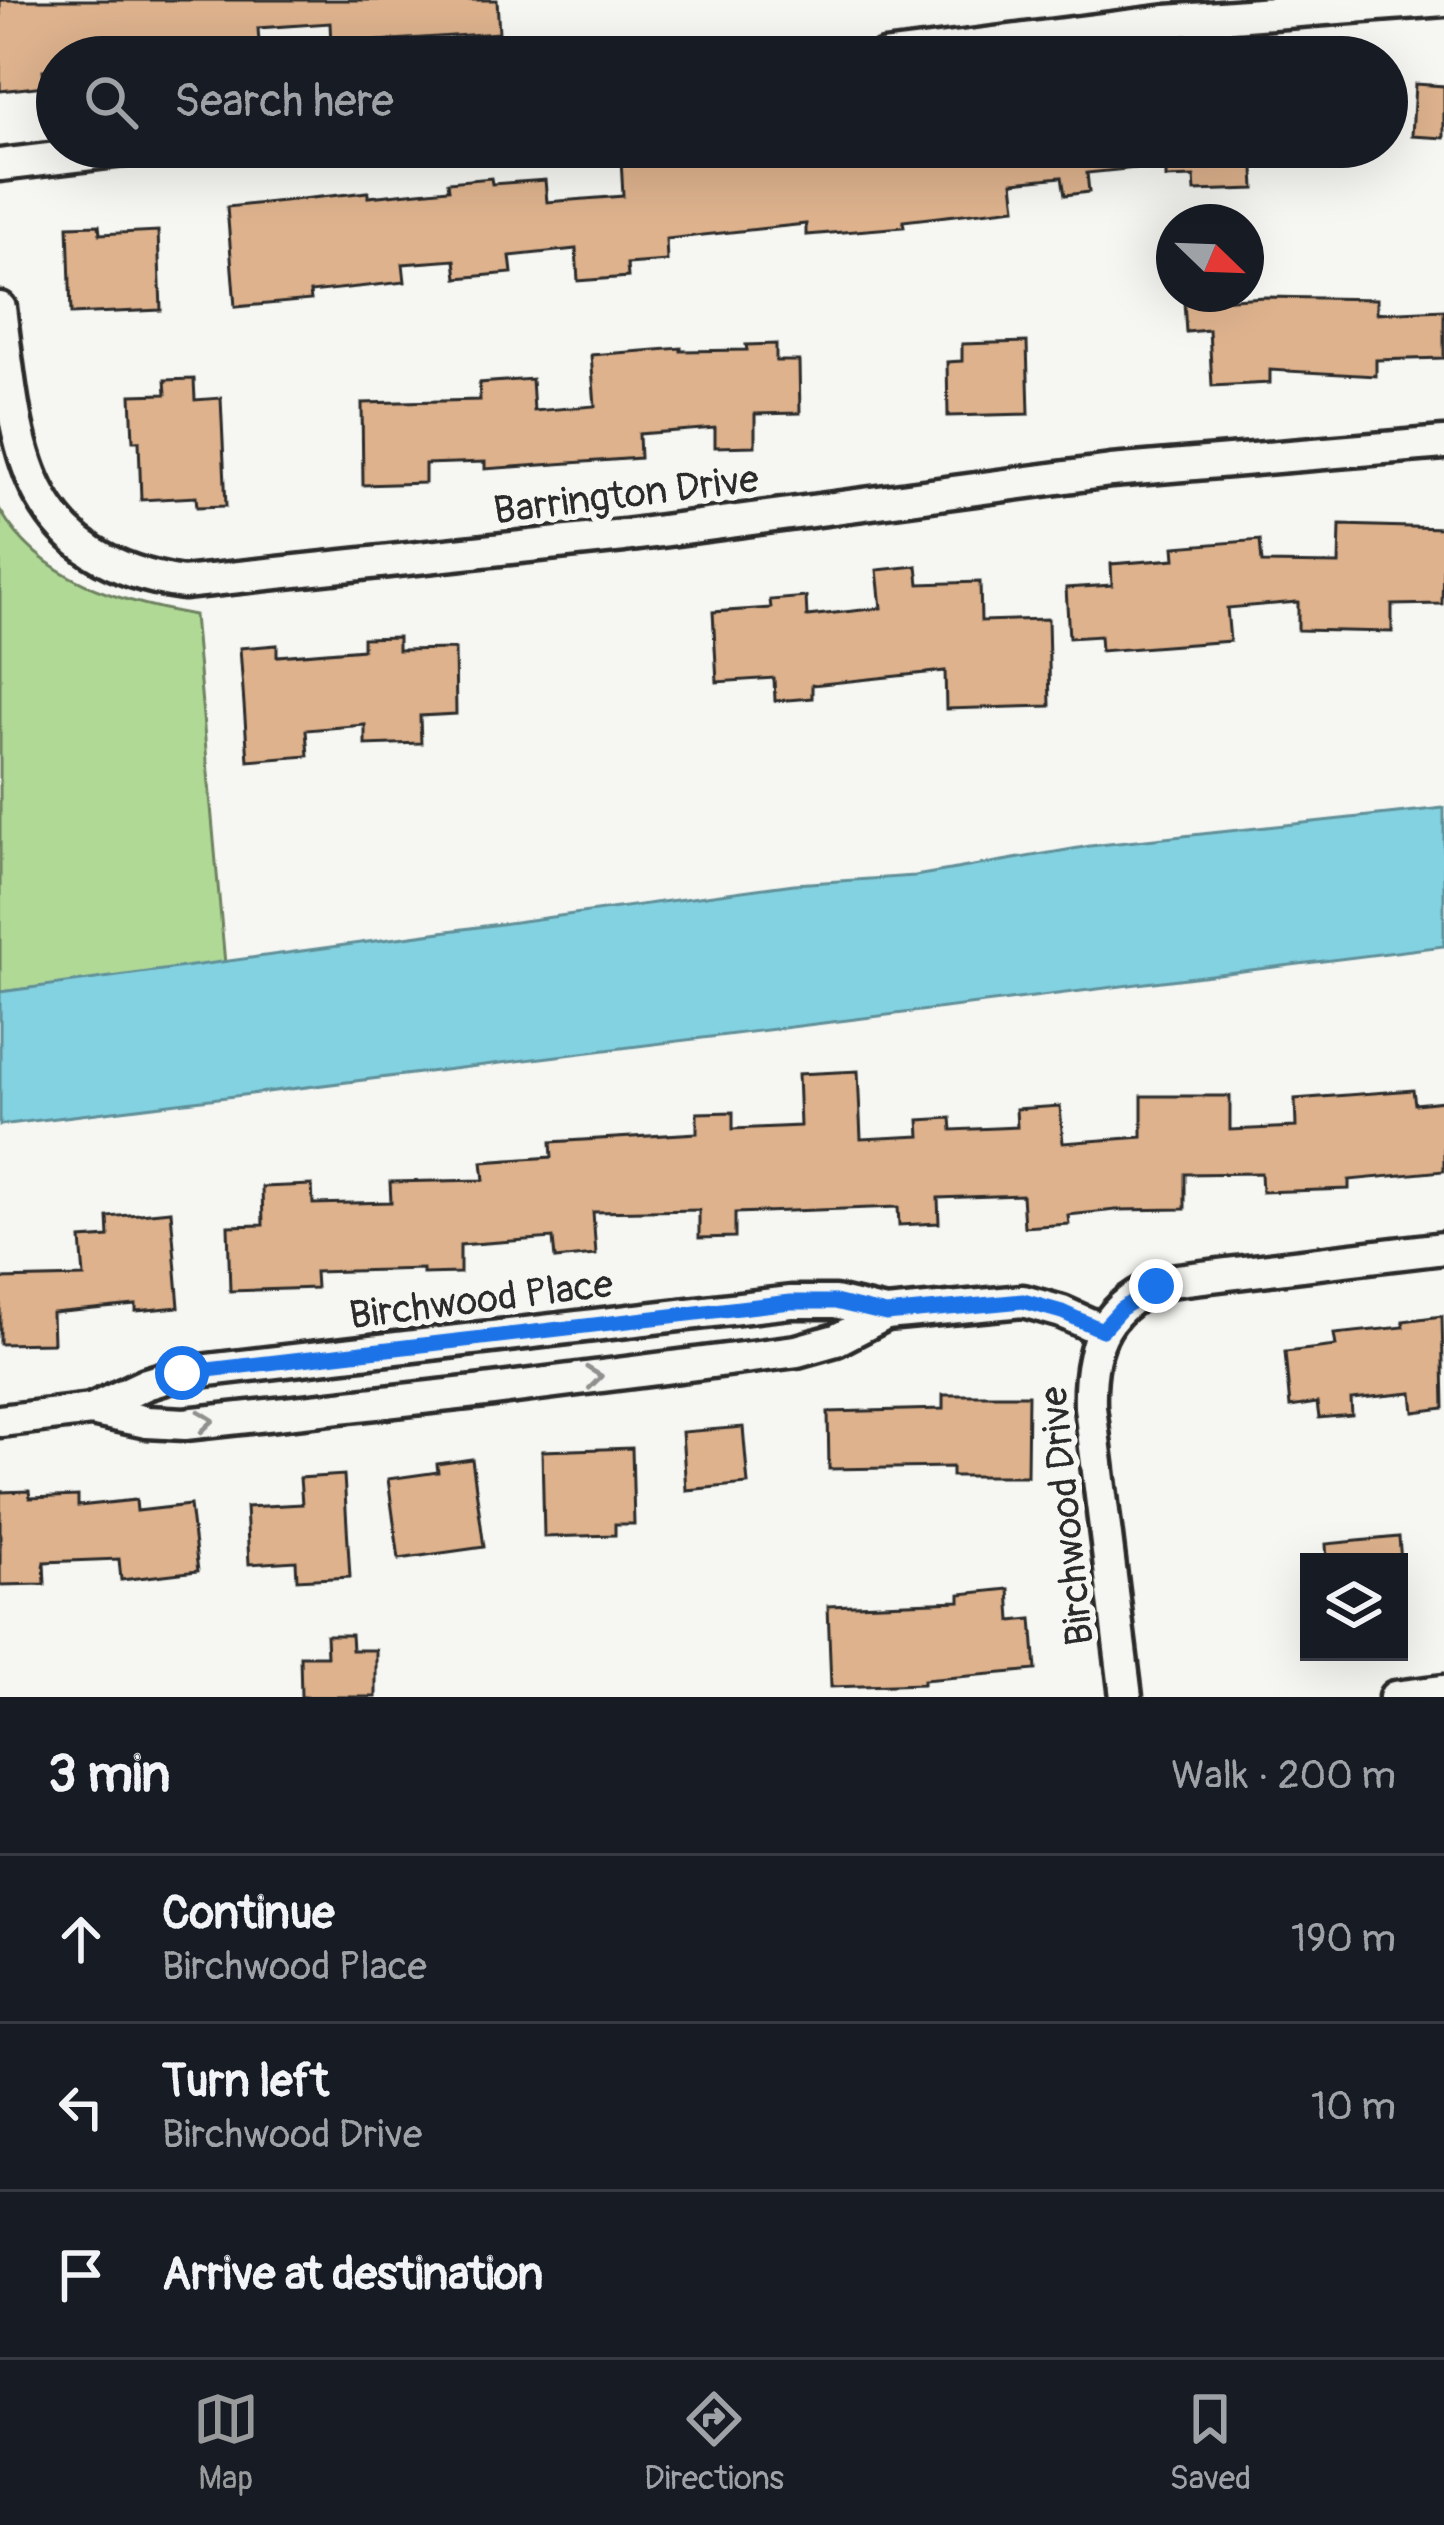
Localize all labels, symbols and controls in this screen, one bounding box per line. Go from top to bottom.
search box [36,36,1408,168]
icon: search [78,69,144,135]
text: Search here [174,74,394,130]
north arrow [1156,204,1264,312]
street label: Barrington Drive [491,454,761,536]
route end [1129,1259,1183,1313]
street label: Birchwood Place [347,1260,615,1340]
route start [155,1346,209,1400]
one-way arrow [584,1365,604,1391]
street label: Birchwood Drive [1029,1384,1105,1648]
one-way arrow [197,1409,216,1435]
map controls [1300,1553,1408,1661]
button: layers [1300,1553,1408,1661]
text: 3 min [48,1743,170,1807]
text: Walk · 200 m [1171,1751,1396,1800]
text: Continue [162,1886,335,1942]
icon: ahead [48,1906,114,1972]
text: 190 m [1291,1914,1396,1963]
text: Birchwood Place [162,1942,427,1991]
text: Turn left [162,2054,329,2110]
icon: left [48,2074,114,2140]
text: 10 m [1311,2082,1396,2131]
text: Birchwood Drive [162,2110,422,2159]
icon: arrive [48,2242,114,2308]
text: Arrive at destination [162,2247,543,2303]
tab: Map [193,2386,259,2499]
tab: Directions [644,2386,784,2499]
tab: Saved [1169,2386,1251,2499]

